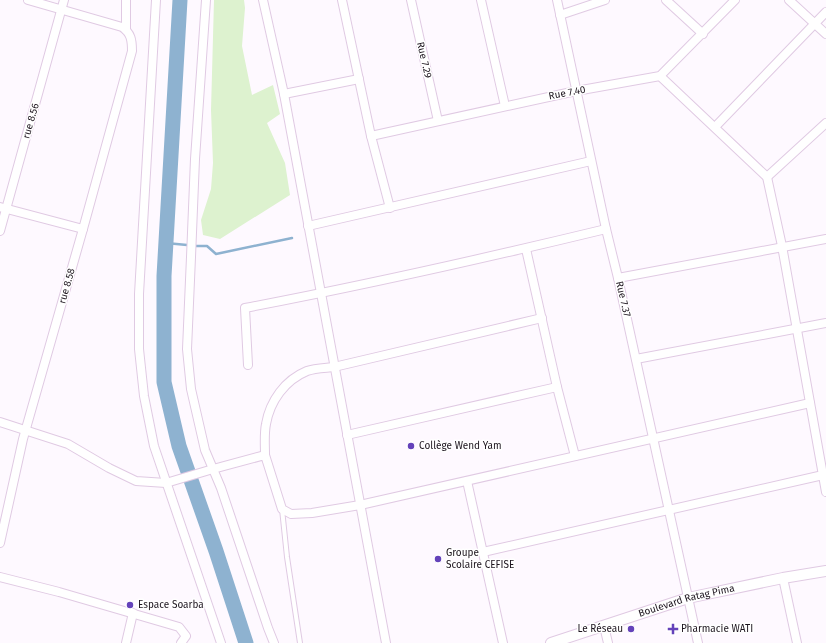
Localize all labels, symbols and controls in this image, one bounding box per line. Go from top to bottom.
street label: Rue 7.29 [414,41,434,79]
street label: Rue 7.40 [548,83,587,102]
street label: rue 8.56 [20,102,42,140]
street label: rue 8.58 [56,266,78,305]
street label: Rue 7.37 [613,280,633,319]
place label: Collège Wend Yam [419,440,501,452]
marker: Collège Wend Yam [406,441,416,451]
place label: Groupe Scolaire CEFISE [446,547,514,571]
marker: Groupe Scolaire CEFISE [433,554,443,564]
street label: Boulevard Ratag Pima [637,582,736,620]
place label: Espace Soarba [138,599,204,611]
marker: Espace Soarba [125,600,135,610]
place label: Le Réseau [578,623,623,635]
place label: Pharmacie WATI [681,623,753,635]
marker: Le Réseau [626,624,636,634]
marker: Pharmacie WATI [668,624,678,634]

